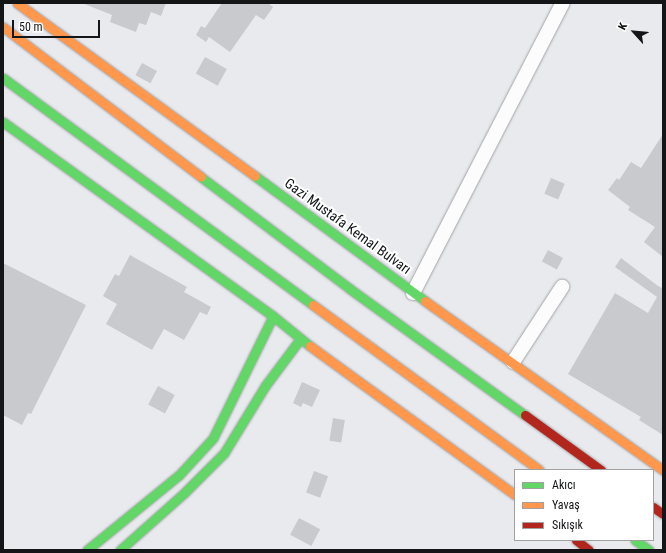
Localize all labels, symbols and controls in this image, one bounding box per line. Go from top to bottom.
scale bar [14,12,102,38]
north arrow [614,12,654,52]
text: 50 m [19,20,43,34]
text: K [616,21,630,32]
street label: Gazi Mustafa Kemal Bulvarı [282,175,414,277]
legend [514,469,654,541]
text: Akıcı [552,478,576,492]
text: Yavaş [552,498,580,512]
text: Sıkışık [552,518,583,532]

